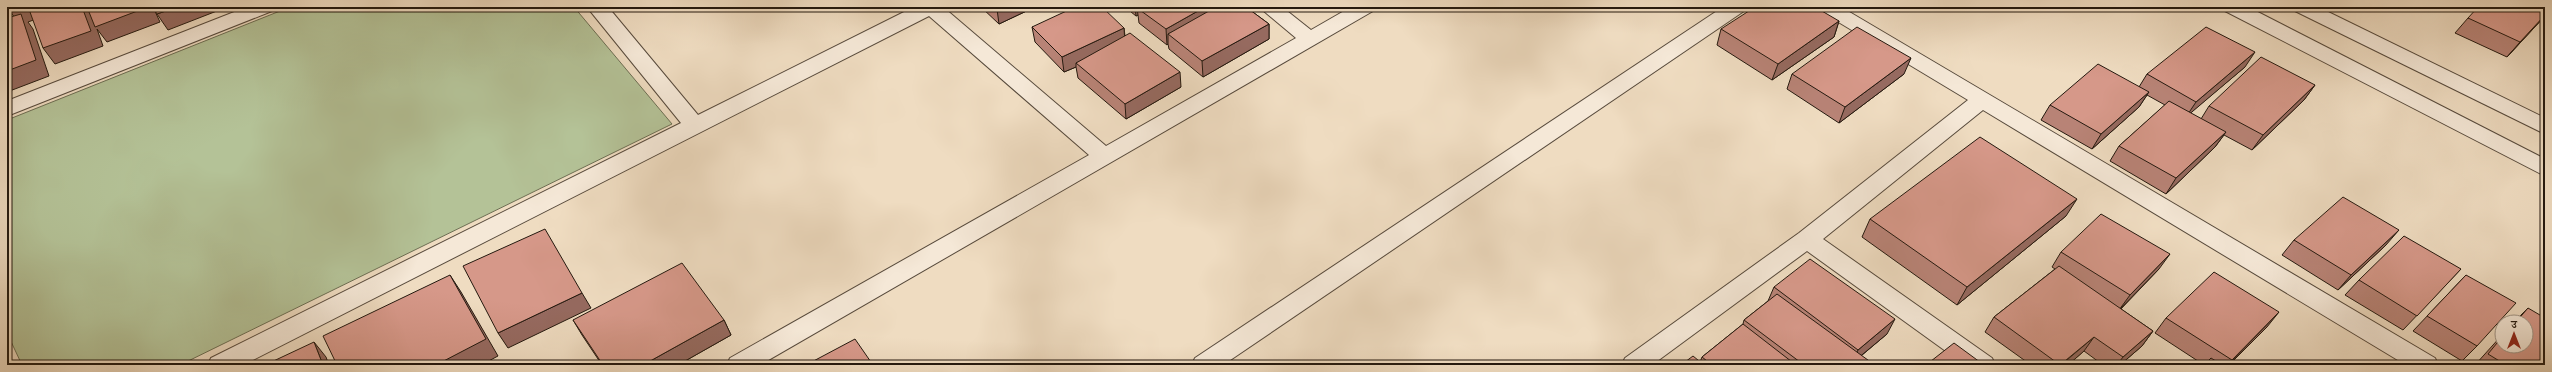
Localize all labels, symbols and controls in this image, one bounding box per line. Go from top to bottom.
north arrow [2494,314,2534,354]
text: उ [2510,317,2518,333]

